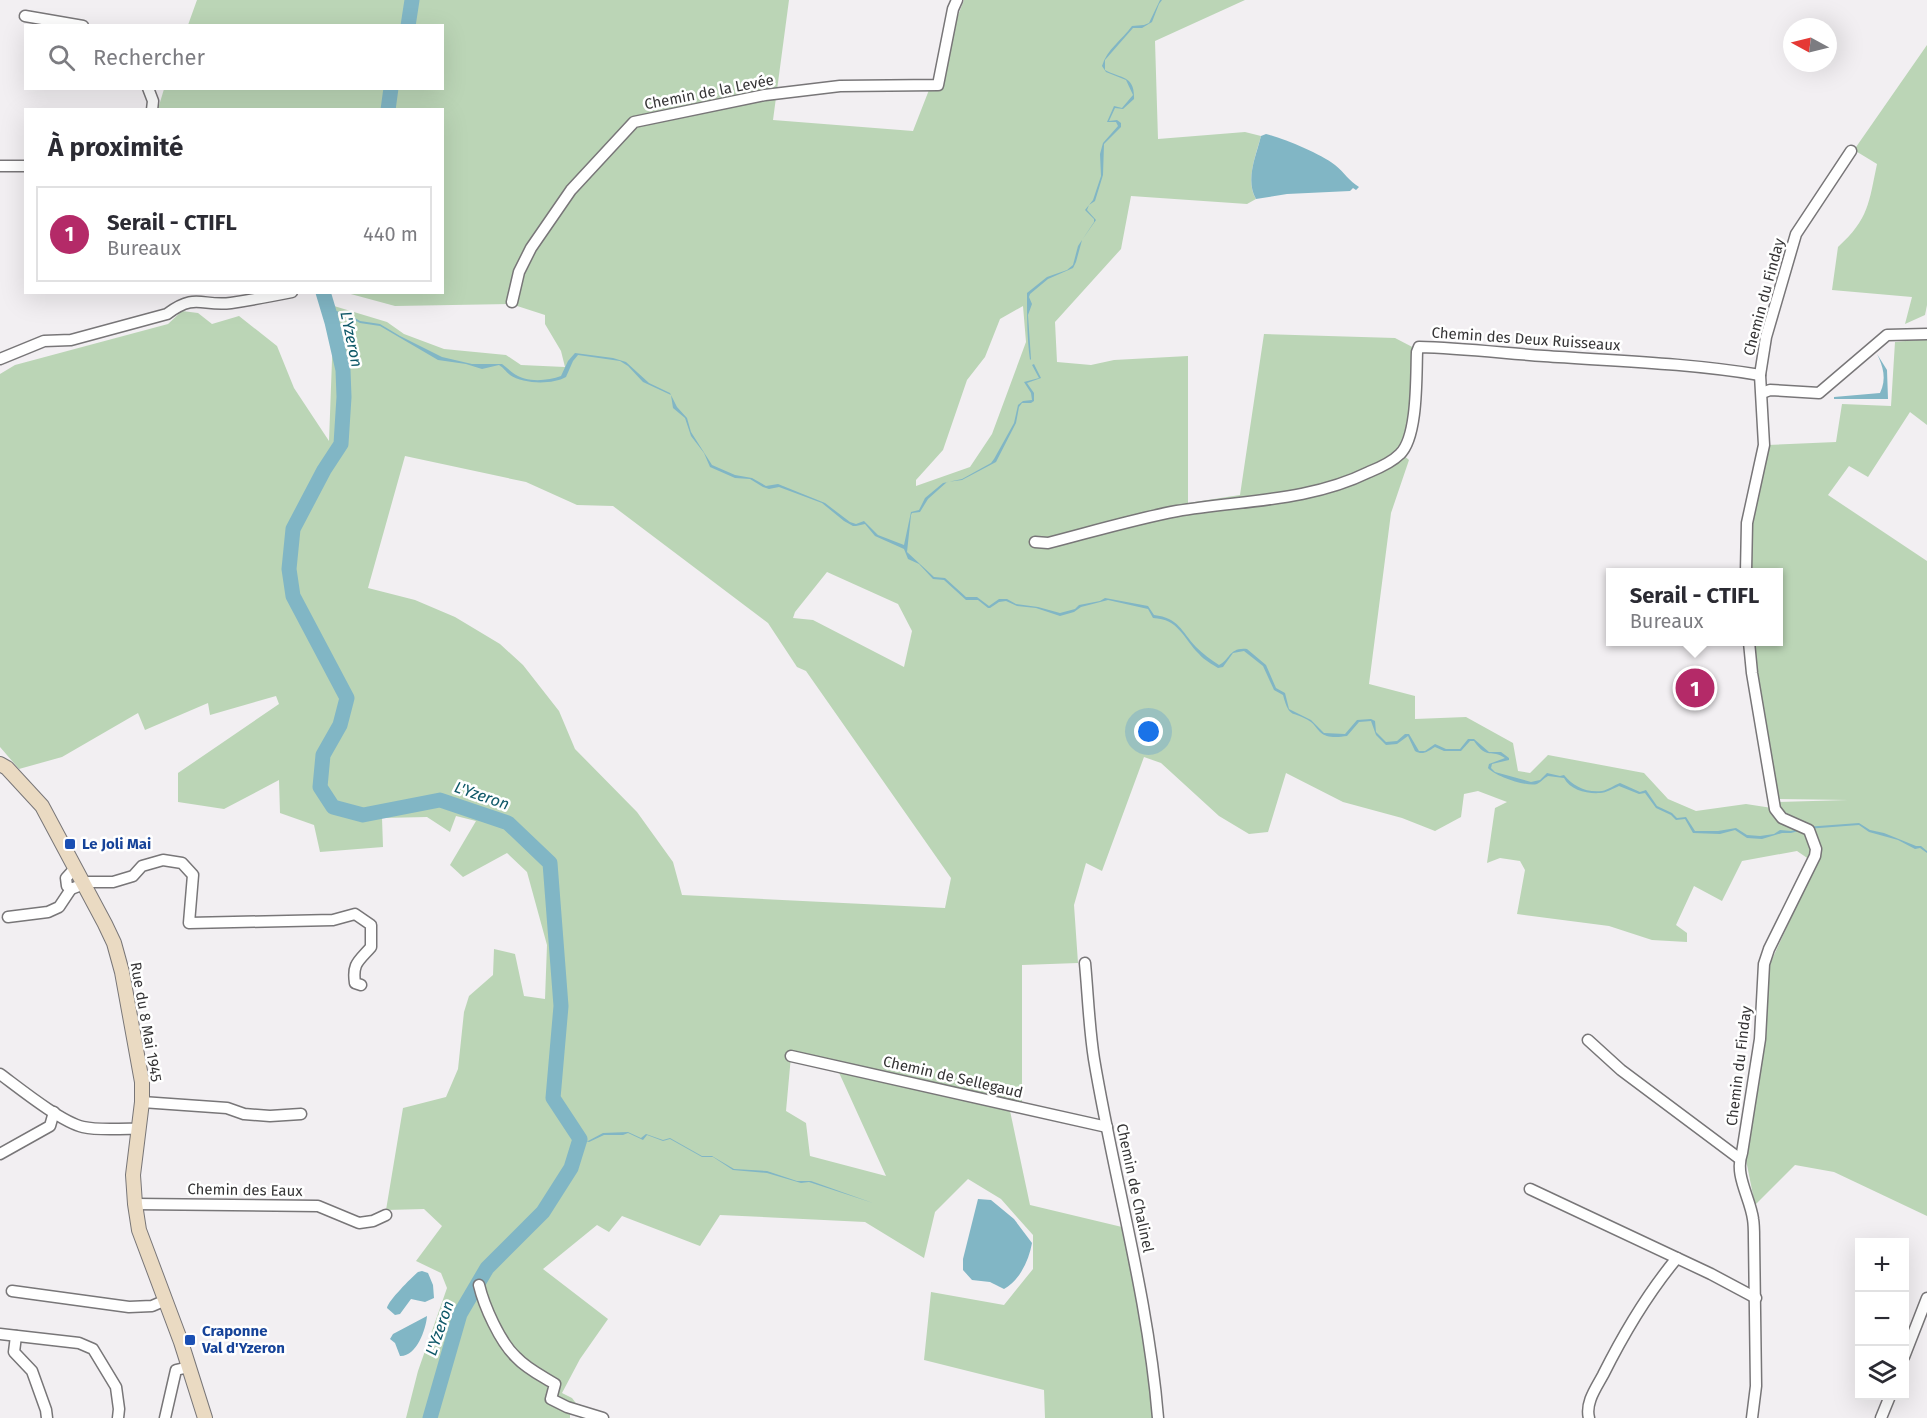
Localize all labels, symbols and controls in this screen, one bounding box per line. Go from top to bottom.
north arrow [1783,18,1837,72]
search box [24,24,444,90]
icon: search [45,41,78,74]
text: Rechercher [93,44,205,71]
street label: Chemin de la Levée [643,71,775,113]
text: À proximité [48,132,183,163]
text: Serail - CTIFL [107,209,237,236]
text: 1 [65,222,74,246]
text: 440 m [363,222,418,246]
text: Bureaux [107,236,181,260]
street label: Chemin du Finday [1740,236,1788,358]
water label: L'Yzeron [336,309,367,369]
street label: Chemin des Deux Ruisseaux [1431,323,1622,355]
popup [1606,568,1783,646]
text: Serail - CTIFL [1630,582,1759,609]
text: Bureaux [1630,609,1703,633]
pin: 1 [1676,666,1714,710]
your location [1134,717,1163,746]
water label: L'Yzeron [452,777,512,814]
place label: Le Joli Mai [82,835,151,853]
marker: Le Joli Mai [63,837,77,851]
street label: Rue du 8 Mai 1945 [127,961,165,1083]
street label: Chemin du Finday [1723,1004,1755,1127]
street label: Chemin de Sellegaud [881,1052,1025,1102]
street label: Chemin de Chalinel [1113,1122,1158,1255]
street label: Chemin des Eaux [187,1180,303,1200]
map controls [1855,1238,1909,1400]
button: + [1855,1238,1909,1292]
button: − [1855,1292,1909,1346]
water label: L'Yzeron [421,1298,458,1358]
place label: Craponne Val d'Yzeron [201,1322,285,1357]
marker: Craponne Val d'Yzeron [183,1333,197,1347]
button: layers [1855,1346,1909,1400]

